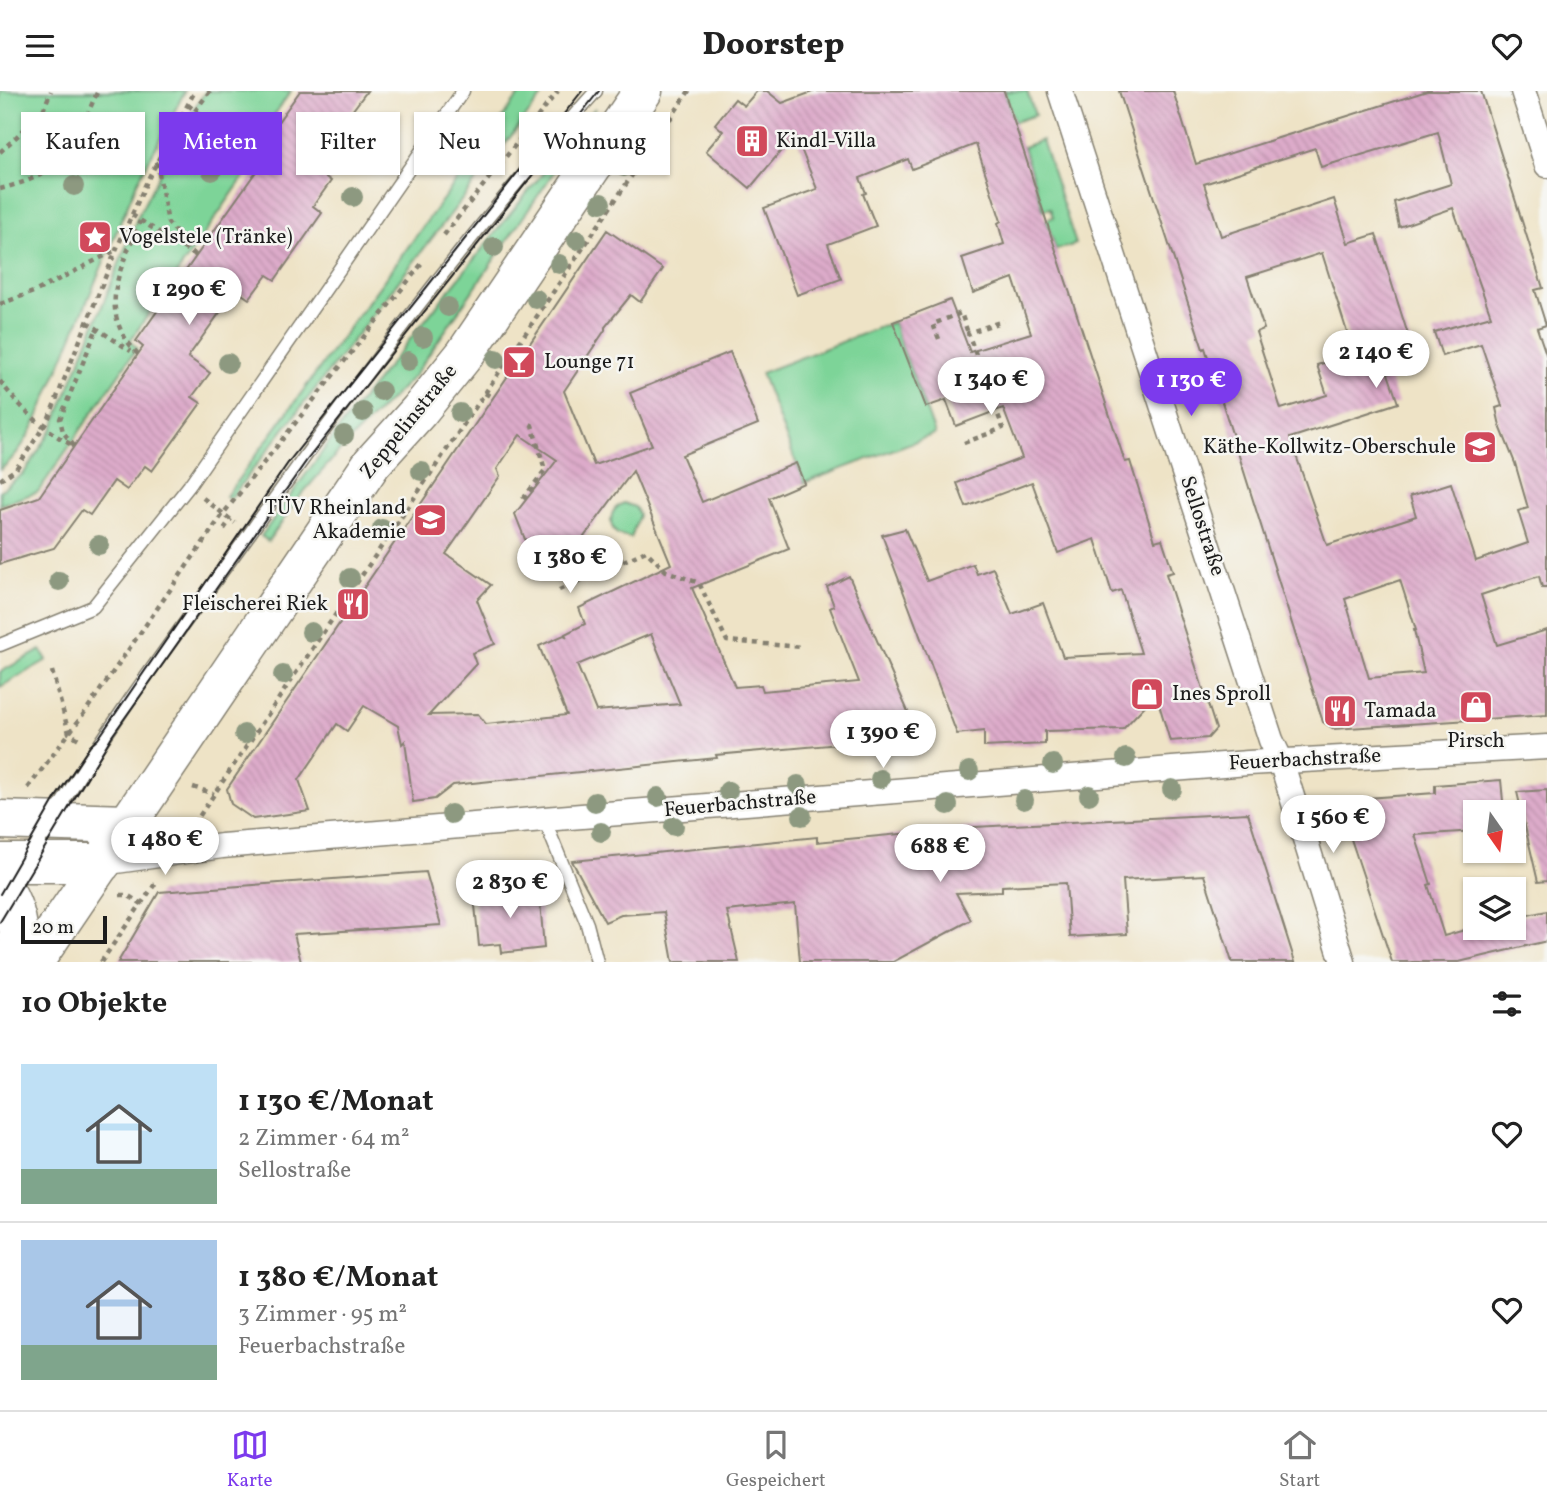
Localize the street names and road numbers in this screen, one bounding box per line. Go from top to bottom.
street label: Zeppelinstraße [354,358,465,486]
street label: Sellostraße [1172,472,1232,580]
street label: Feuerbachstraße [1228,742,1382,778]
street label: Feuerbachstraße [663,783,817,825]

